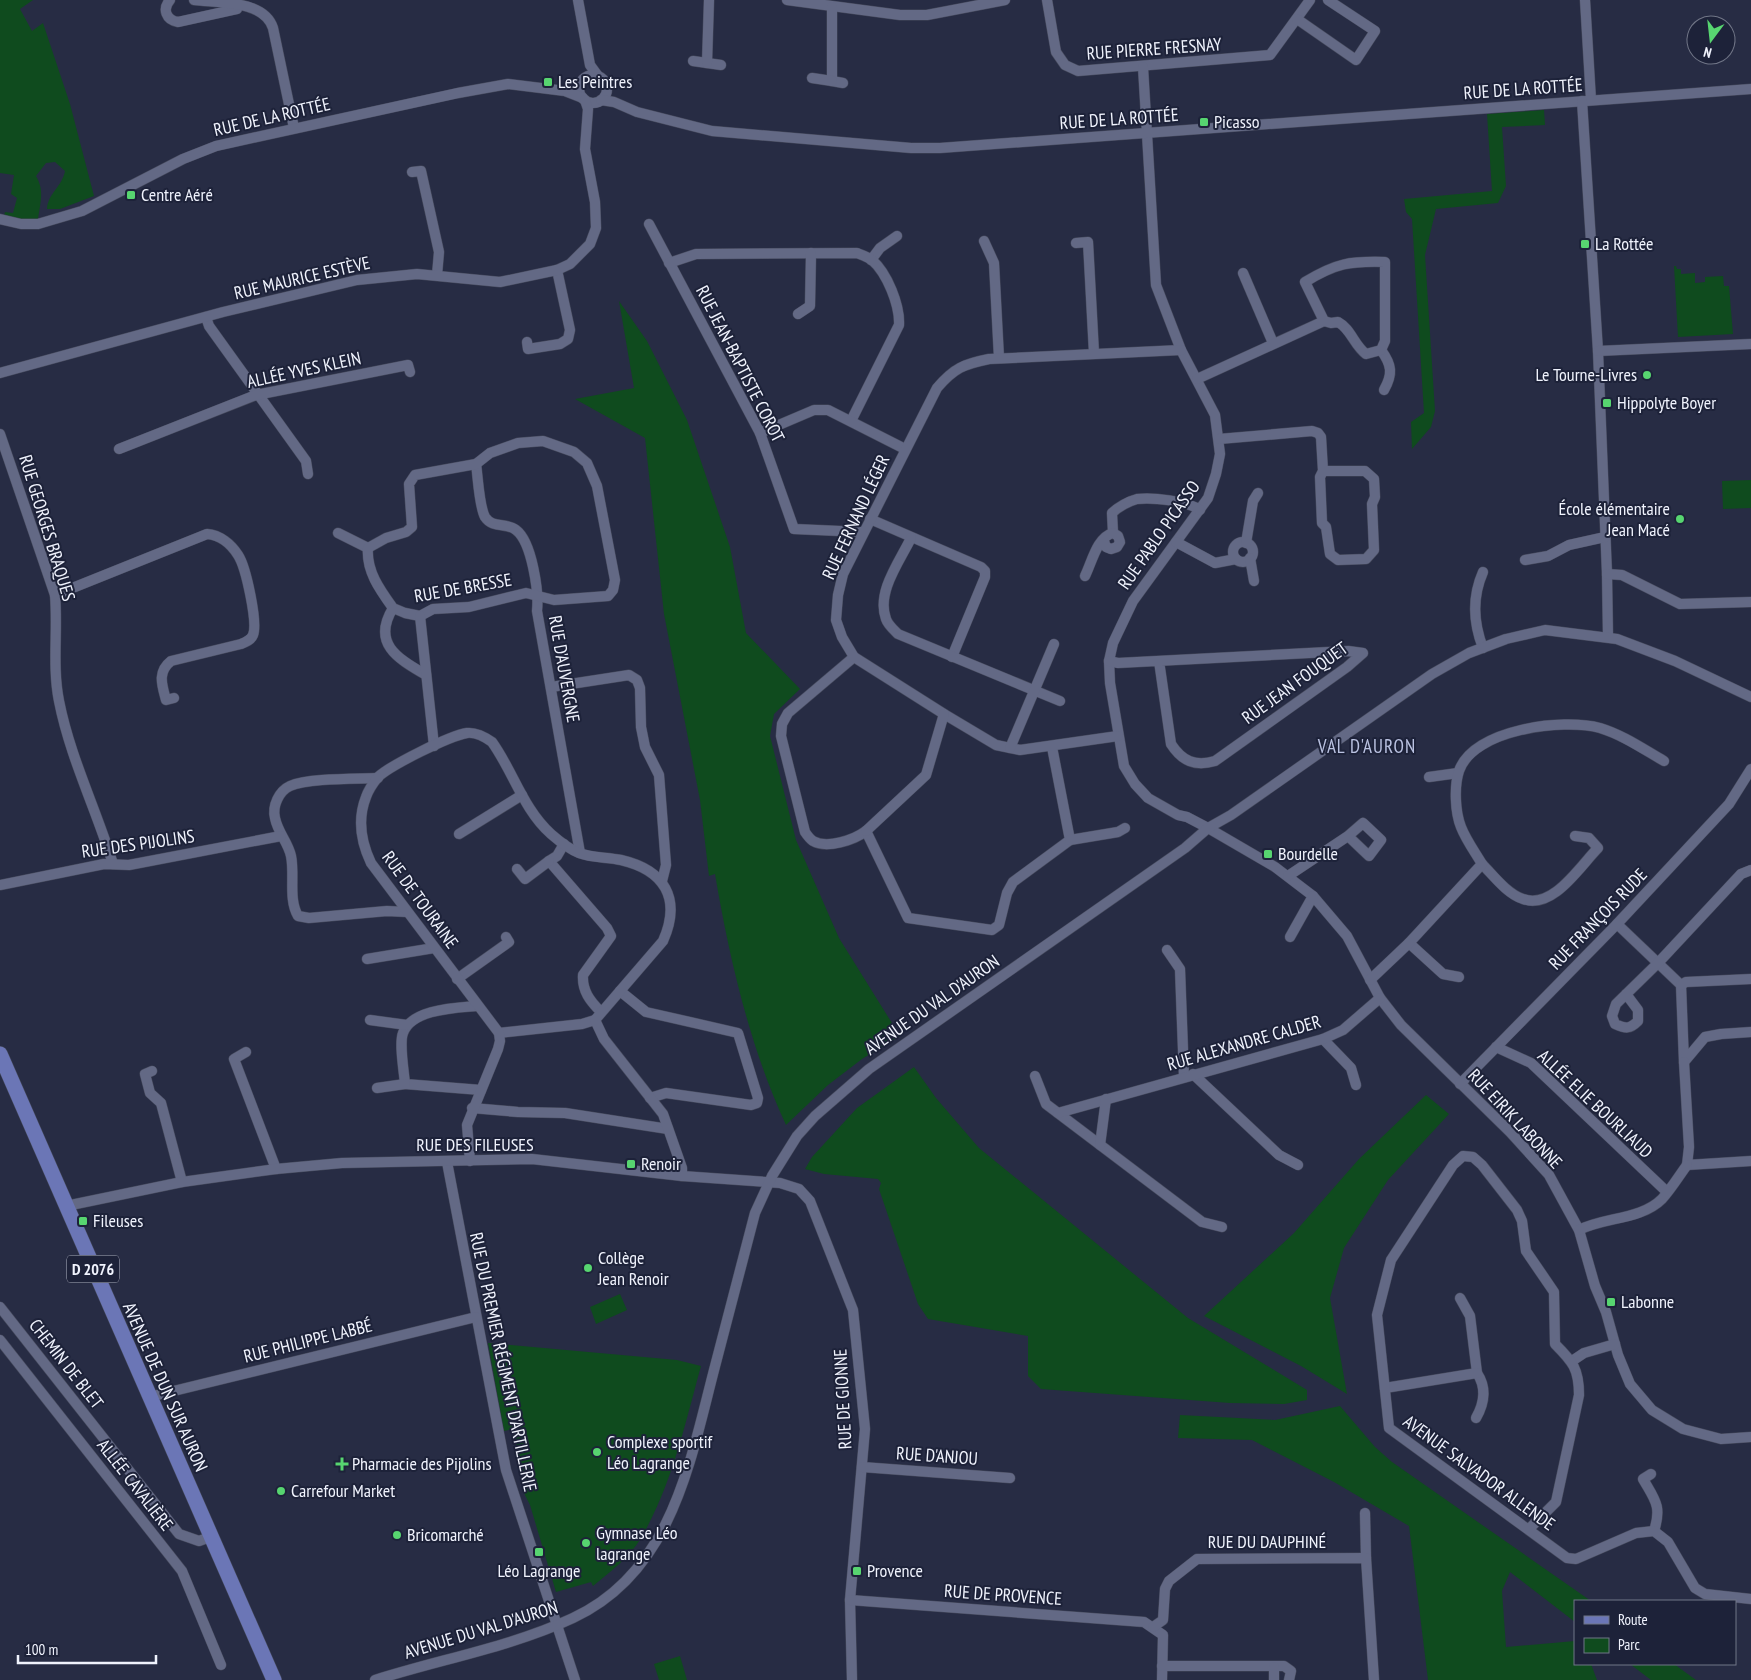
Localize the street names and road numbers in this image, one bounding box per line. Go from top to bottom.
street label: RUE PIERRE FRESNAY [1086,32,1223,65]
street label: RUE DE LA ROTTÉE [1463,73,1583,104]
street label: RUE DE LA ROTTÉE [211,92,333,141]
street label: RUE DE LA ROTTÉE [1059,103,1179,134]
street label: RUE MAURICE ESTÈVE [232,251,372,304]
street label: RUE JEAN-BAPTISTE COROT [691,282,790,446]
street label: ALLÉE YVES KLEIN [245,346,363,393]
street label: RUE FERNAND LÉGER [817,450,895,583]
street label: RUE GEORGES BRAQUES [14,452,81,604]
street label: RUE PABLO PICASSO [1113,476,1205,594]
street label: RUE DE BRESSE [412,568,513,607]
street label: RUE D'AUVERGNE [544,614,585,724]
street label: RUE JEAN FOUQUET [1237,636,1352,729]
street label: RUE DES PIJOLINS [80,824,196,863]
street label: RUE DE TOURAINE [377,846,464,953]
street label: RUE FRANÇOIS RUDE [1543,863,1652,974]
street label: AVENUE DU VAL D'AURON [860,949,1004,1060]
street label: RUE ALEXANDRE CALDER [1164,1009,1324,1075]
street label: ALLÉE ELIE BOURLIAUD [1533,1044,1658,1163]
street label: RUE EIRIK LABONNE [1463,1064,1567,1173]
street label: RUE DES FILEUSES [416,1133,534,1156]
street label: RUE DU PREMIER RÉGIMENT D'ARTILLERIE [465,1230,542,1494]
road number: D 2076 [67,1256,119,1282]
street label: AVENUE DE DUN SUR AURON [118,1299,213,1475]
street label: RUE PHILIPPE LABBÉ [241,1313,375,1368]
street label: CHEMIN DE BLET [24,1314,109,1413]
street label: RUE DE GIONNE [828,1348,857,1450]
street label: AVENUE SALVADOR ALLENDE [1399,1410,1560,1535]
street label: ALLÉE CAVALIÈRE [92,1434,178,1535]
street label: RUE D'ANJOU [895,1441,979,1470]
street label: RUE DU DAUPHINÉ [1208,1530,1326,1553]
street label: RUE DE PROVENCE [943,1579,1063,1610]
street label: AVENUE DU VAL D'AURON [401,1595,560,1664]

